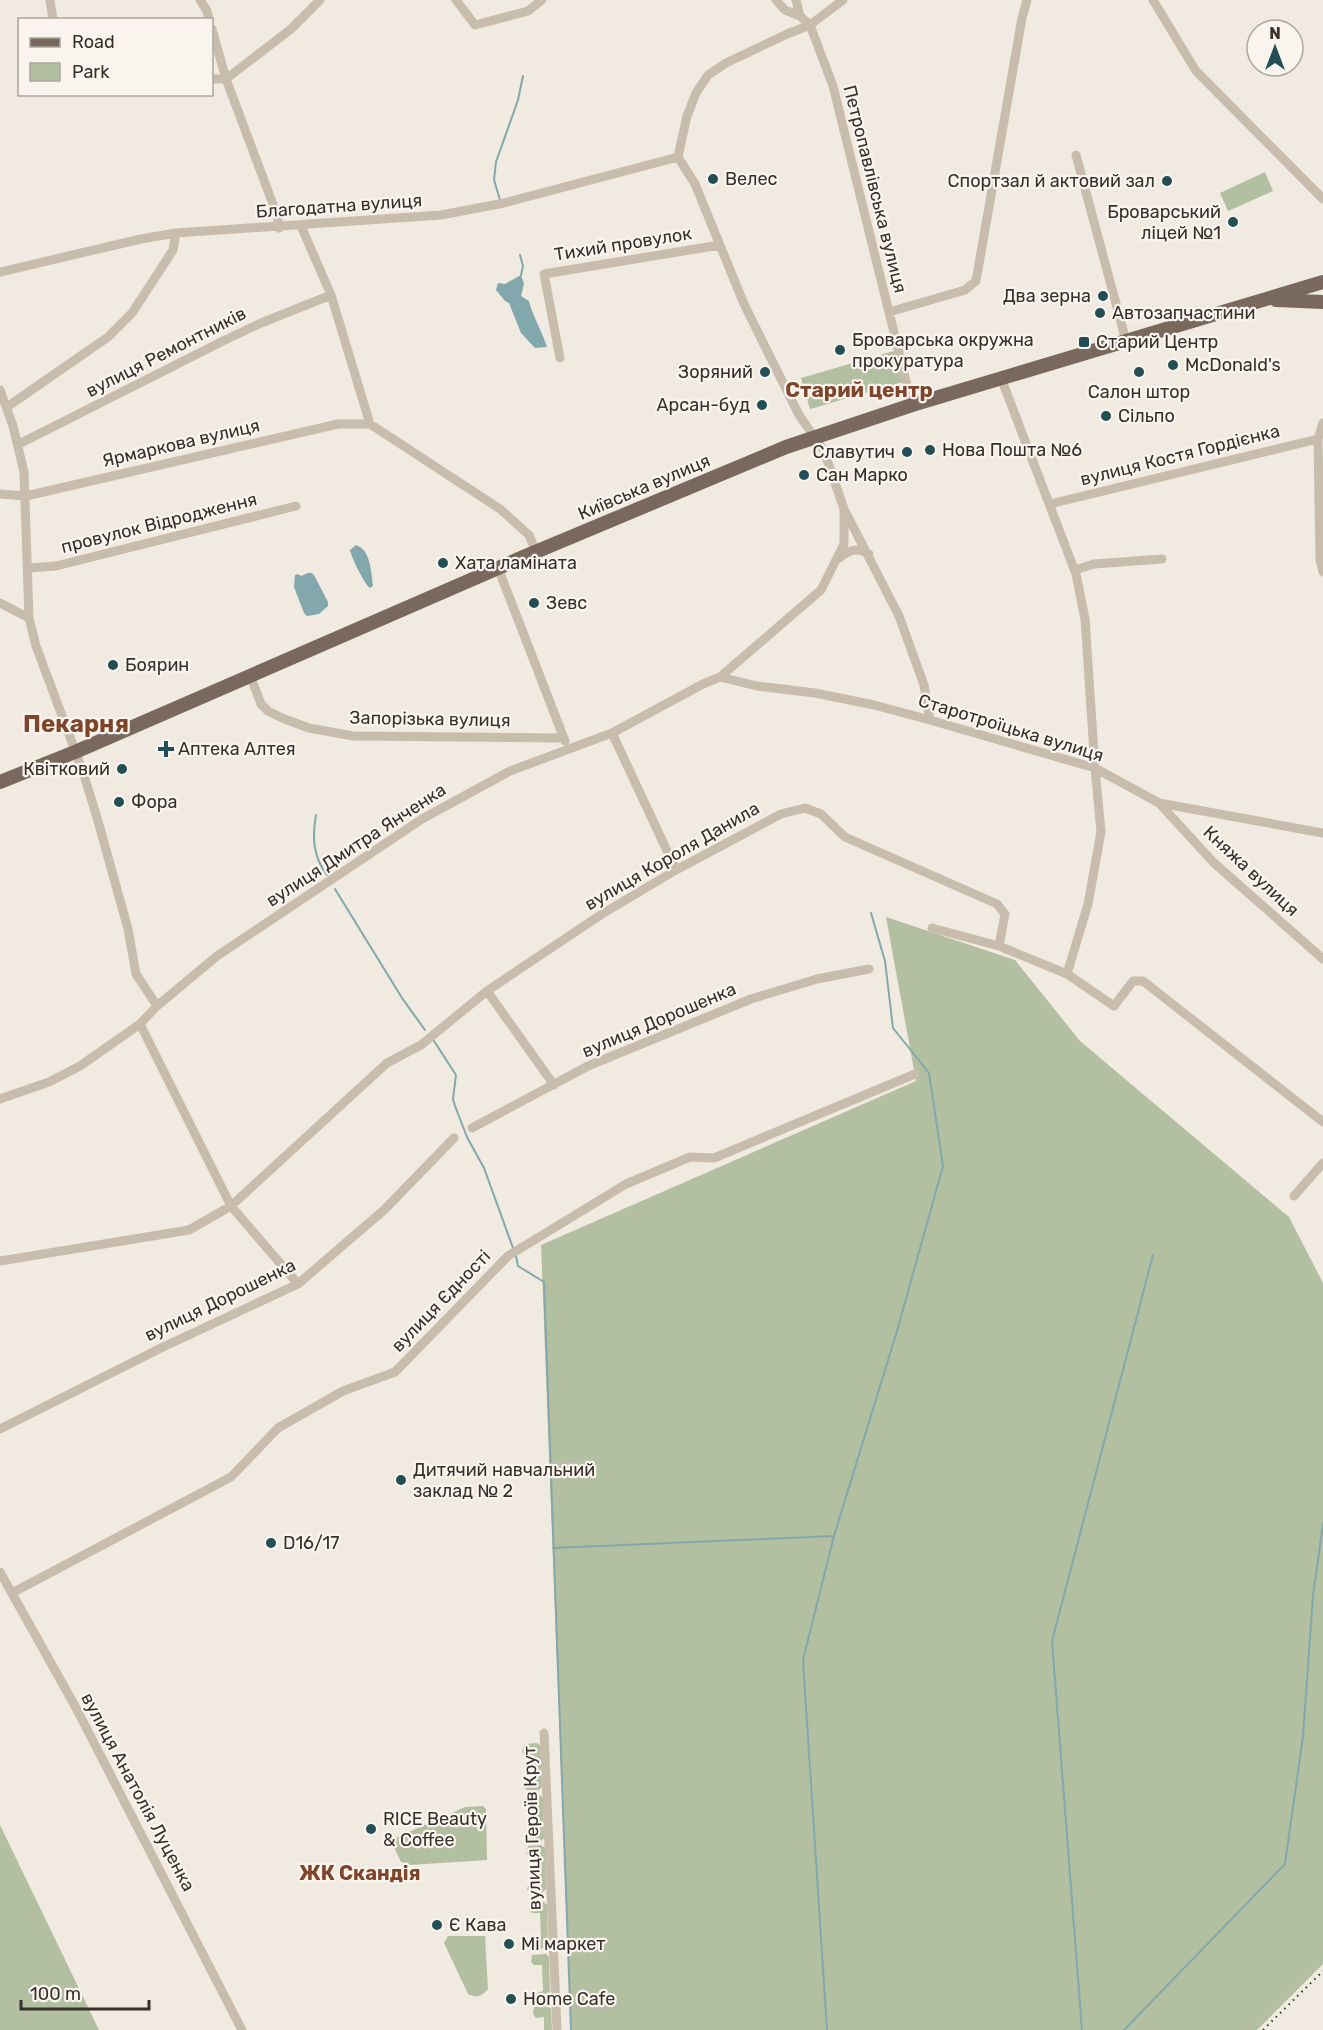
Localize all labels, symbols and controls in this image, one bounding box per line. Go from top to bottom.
legend [18,18,213,96]
north arrow [1245,18,1305,78]
text: N [1269,24,1281,43]
text: Road [72,31,115,53]
text: Park [72,61,110,83]
street label: Петропавлівська вулиця [839,83,911,295]
place label: Велес [725,168,778,190]
place label: Спортзал й актовий зал [948,170,1155,192]
marker: Велес [706,172,720,186]
marker: Спортзал й актовий зал [1160,174,1174,188]
street label: Благодатна вулиця [255,189,423,223]
place label: Броварський ліцей №1 [1107,201,1221,244]
marker: Броварський ліцей №1 [1226,215,1240,229]
street label: Тихий провулок [553,222,694,266]
place label: Два зерна [1003,285,1091,307]
marker: Два зерна [1096,289,1110,303]
street label: вулиця Ремонтників [82,302,250,402]
place label: Автозапчастини [1112,302,1255,324]
marker: Автозапчастини [1093,306,1107,320]
place label: Броварська окружна прокуратура [852,329,1034,372]
place label: Старий Центр [1096,331,1218,353]
marker: Старий Центр [1077,335,1091,349]
marker: Броварська окружна прокуратура [833,343,847,357]
place label: McDonald's [1185,354,1281,376]
marker: McDonald's [1166,358,1180,372]
place label: Зоряний [678,361,753,383]
marker: Зоряний [758,365,772,379]
marker: Салон штор [1132,365,1146,379]
district label: Старий центр [785,377,933,402]
place label: Салон штор [1088,381,1190,403]
place label: Арсан-буд [657,394,750,416]
marker: Арсан-буд [755,398,769,412]
place label: Сільпо [1118,405,1175,427]
marker: Сільпо [1099,409,1113,423]
street label: Ярмаркова вулиця [100,414,262,472]
street label: вулиця Костя Гордієнка [1078,420,1282,490]
place label: Нова Пошта №6 [942,439,1082,461]
place label: Славутич [813,441,895,463]
marker: Нова Пошта №6 [923,443,937,457]
marker: Славутич [900,445,914,459]
street label: Київська вулиця [575,449,713,525]
place label: Сан Марко [816,464,908,486]
marker: Сан Марко [797,468,811,482]
street label: провулок Відродження [59,488,259,558]
place label: Хата ламіната [455,552,577,574]
marker: Хата ламіната [436,556,450,570]
place label: Зевс [546,592,587,614]
marker: Зевс [527,596,541,610]
place label: Боярин [125,654,189,676]
marker: Боярин [106,658,120,672]
street label: Старотроїцька вулиця [916,689,1106,767]
street label: Запорізька вулиця [349,707,511,731]
district label: Пекарня [23,710,129,738]
place label: Аптека Алтея [178,738,296,760]
marker: Аптека Алтея [159,742,173,756]
place label: Квітковий [23,758,110,780]
marker: Квітковий [115,762,129,776]
street label: вулиця Дмитра Янченка [262,779,450,911]
place label: Фора [131,791,177,813]
marker: Фора [112,795,126,809]
street label: вулиця Короля Данила [581,797,763,915]
street label: Княжа вулиця [1199,821,1303,921]
street label: вулиця Дорошенка [579,978,739,1062]
street label: вулиця Єдності [387,1245,495,1357]
street label: вулиця Дорошенка [141,1254,299,1346]
place label: Дитячий навчальний заклад № 2 [413,1459,595,1502]
marker: Дитячий навчальний заклад № 2 [394,1473,408,1487]
place label: D16/17 [283,1532,339,1554]
marker: D16/17 [264,1536,278,1550]
street label: вулиця Анатолія Луценка [76,1689,200,1895]
street label: вулиця Героїв Крут [518,1746,546,1910]
place label: RICE Beauty & Coffee [383,1808,487,1851]
marker: RICE Beauty & Coffee [364,1822,378,1836]
district label: ЖК Скандія [299,1861,421,1885]
place label: Є Кава [449,1914,506,1936]
marker: Є Кава [430,1918,444,1932]
place label: Мі маркет [521,1933,606,1955]
marker: Мі маркет [502,1937,516,1951]
scale bar [21,1973,148,2011]
text: 100 m [30,1983,81,2005]
place label: Home Cafe [523,1988,615,2010]
marker: Home Cafe [504,1992,518,2006]

